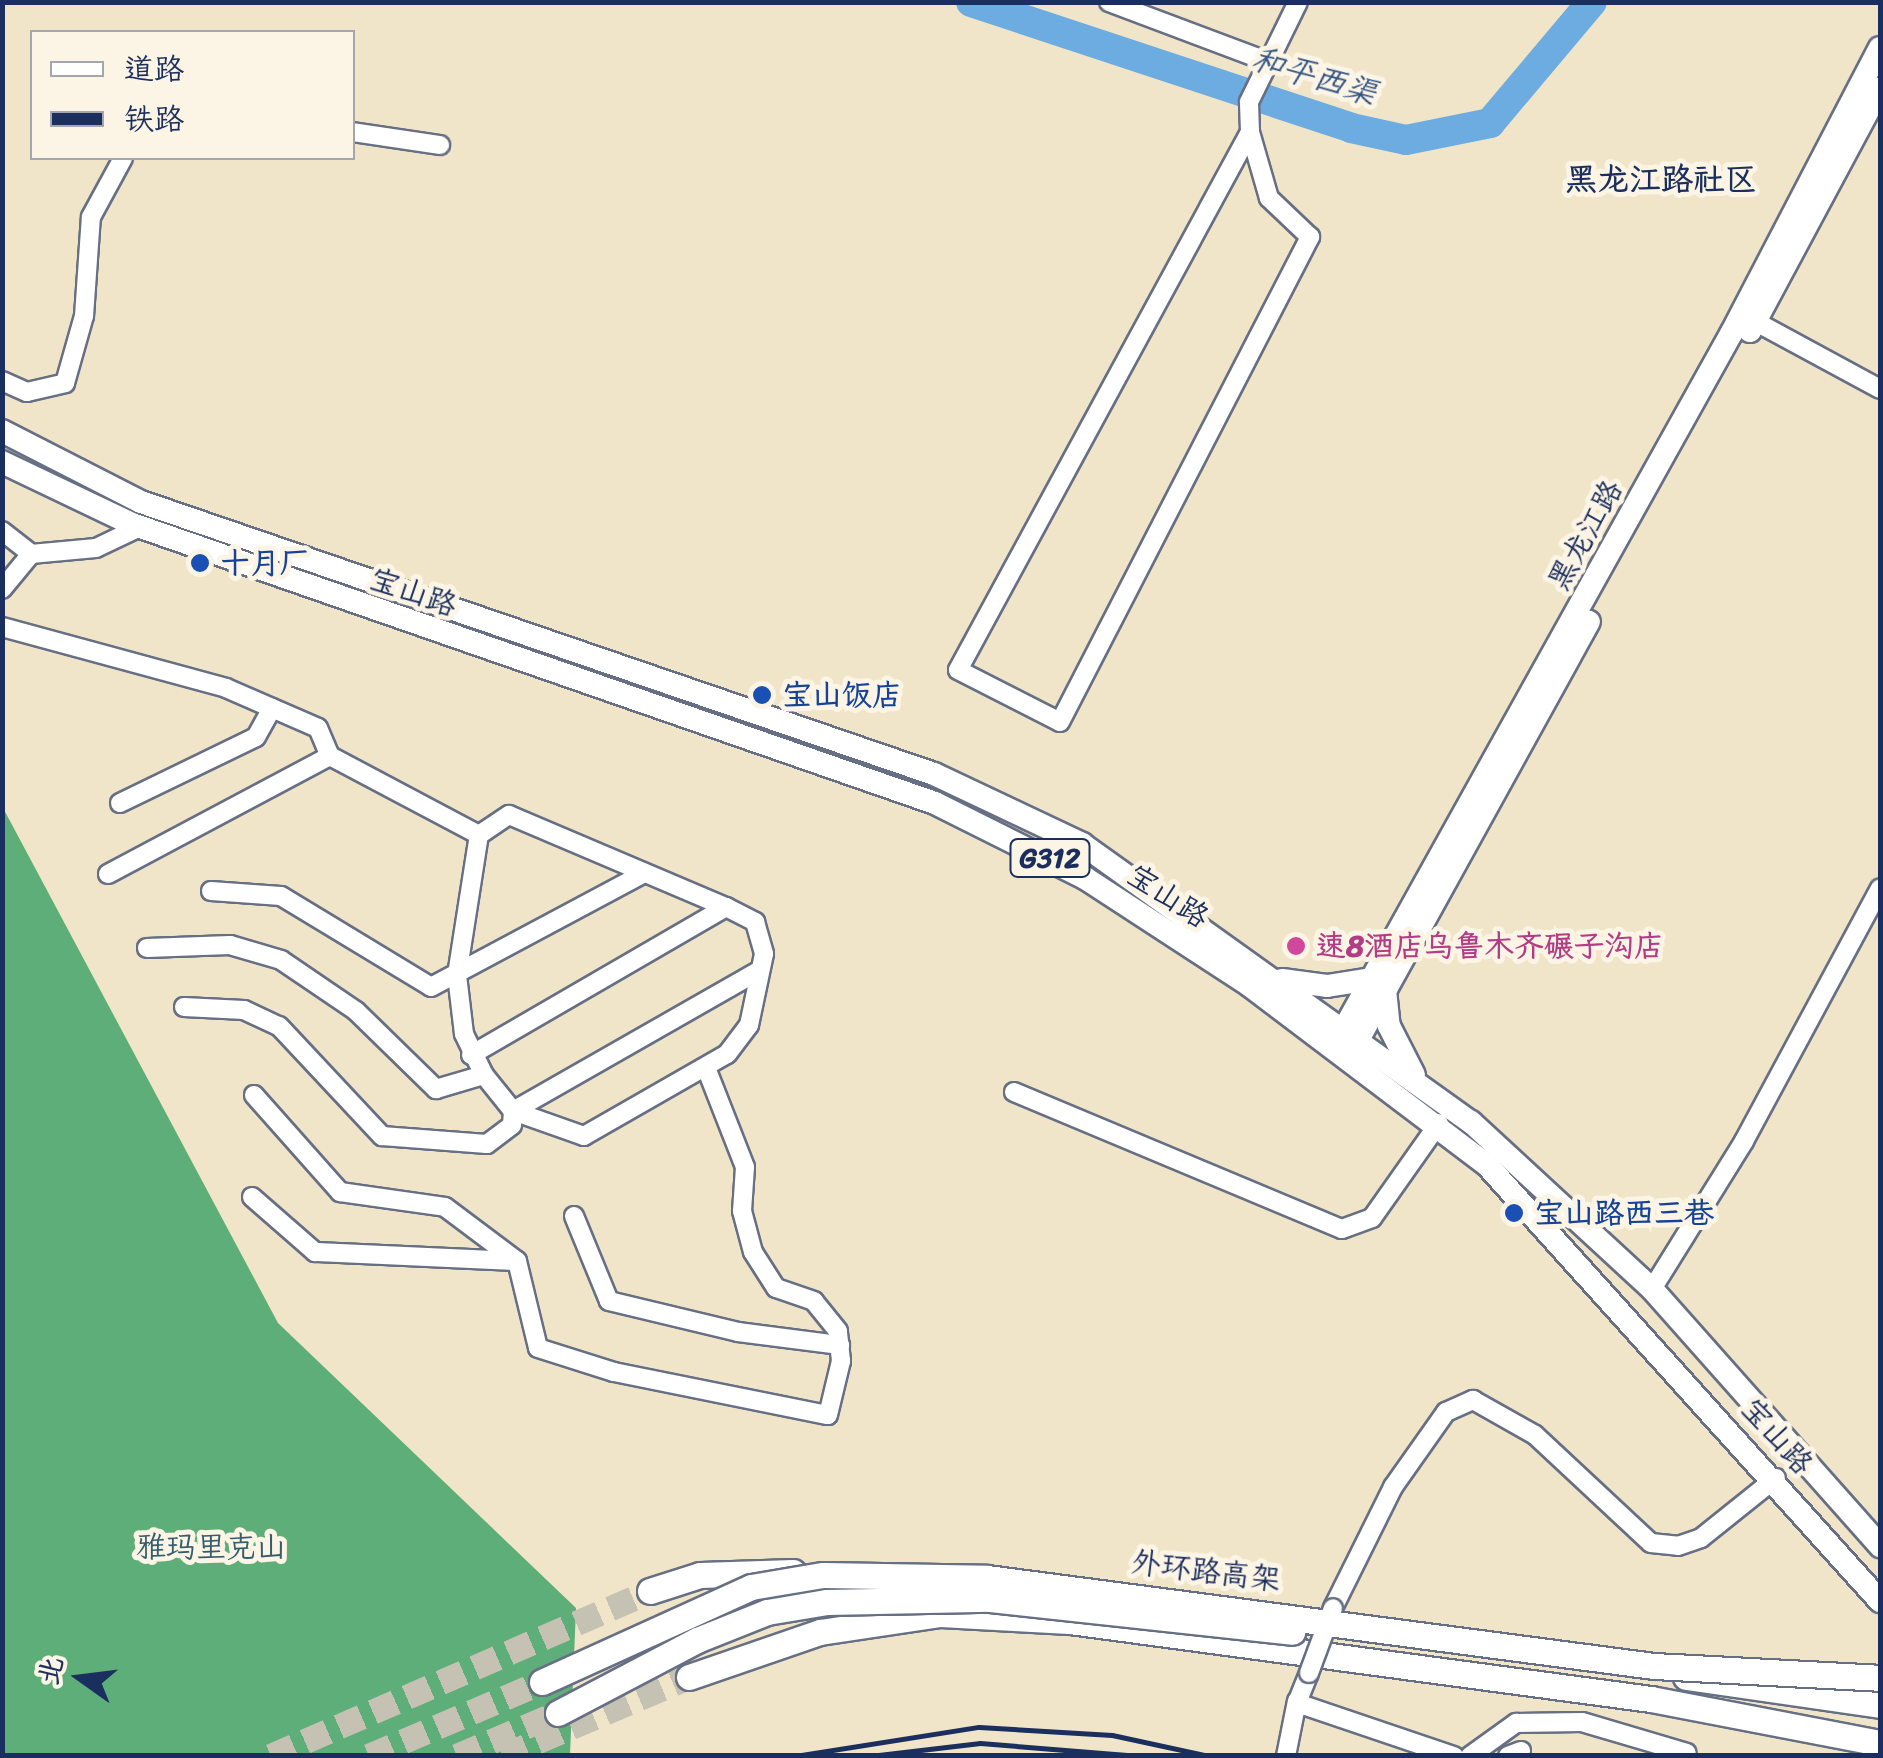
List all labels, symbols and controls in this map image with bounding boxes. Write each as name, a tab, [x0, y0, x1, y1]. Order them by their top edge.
legend	[30, 30, 355, 160]
water label: 和平西渠	[1247, 40, 1381, 114]
text: 道路	[124, 42, 184, 96]
text: 铁路	[124, 92, 184, 146]
district label: 黑龙江路社区	[1565, 161, 1757, 199]
street label: 黑龙江路	[1540, 474, 1630, 596]
place label: 十月厂	[220, 545, 310, 581]
marker: 十月厂	[189, 552, 211, 574]
street label: 宝山路	[365, 560, 461, 624]
place label: 宝山饭店	[782, 677, 902, 713]
marker: 宝山饭店	[751, 684, 773, 706]
road number: G312	[1008, 835, 1092, 881]
street label: 宝山路	[1120, 856, 1216, 936]
place label: 速8酒店乌鲁木齐碾子沟店	[1316, 928, 1664, 964]
marker: 速8酒店乌鲁木齐碾子沟店	[1285, 935, 1307, 957]
place label: 宝山路西三巷	[1534, 1195, 1714, 1231]
marker: 宝山路西三巷	[1503, 1202, 1525, 1224]
street label: 宝山路	[1734, 1391, 1820, 1481]
park label: 雅玛里克山	[136, 1529, 286, 1565]
street label: 外环路高架	[1129, 1544, 1283, 1598]
north arrow	[30, 1628, 130, 1728]
text: 北	[23, 1651, 78, 1690]

